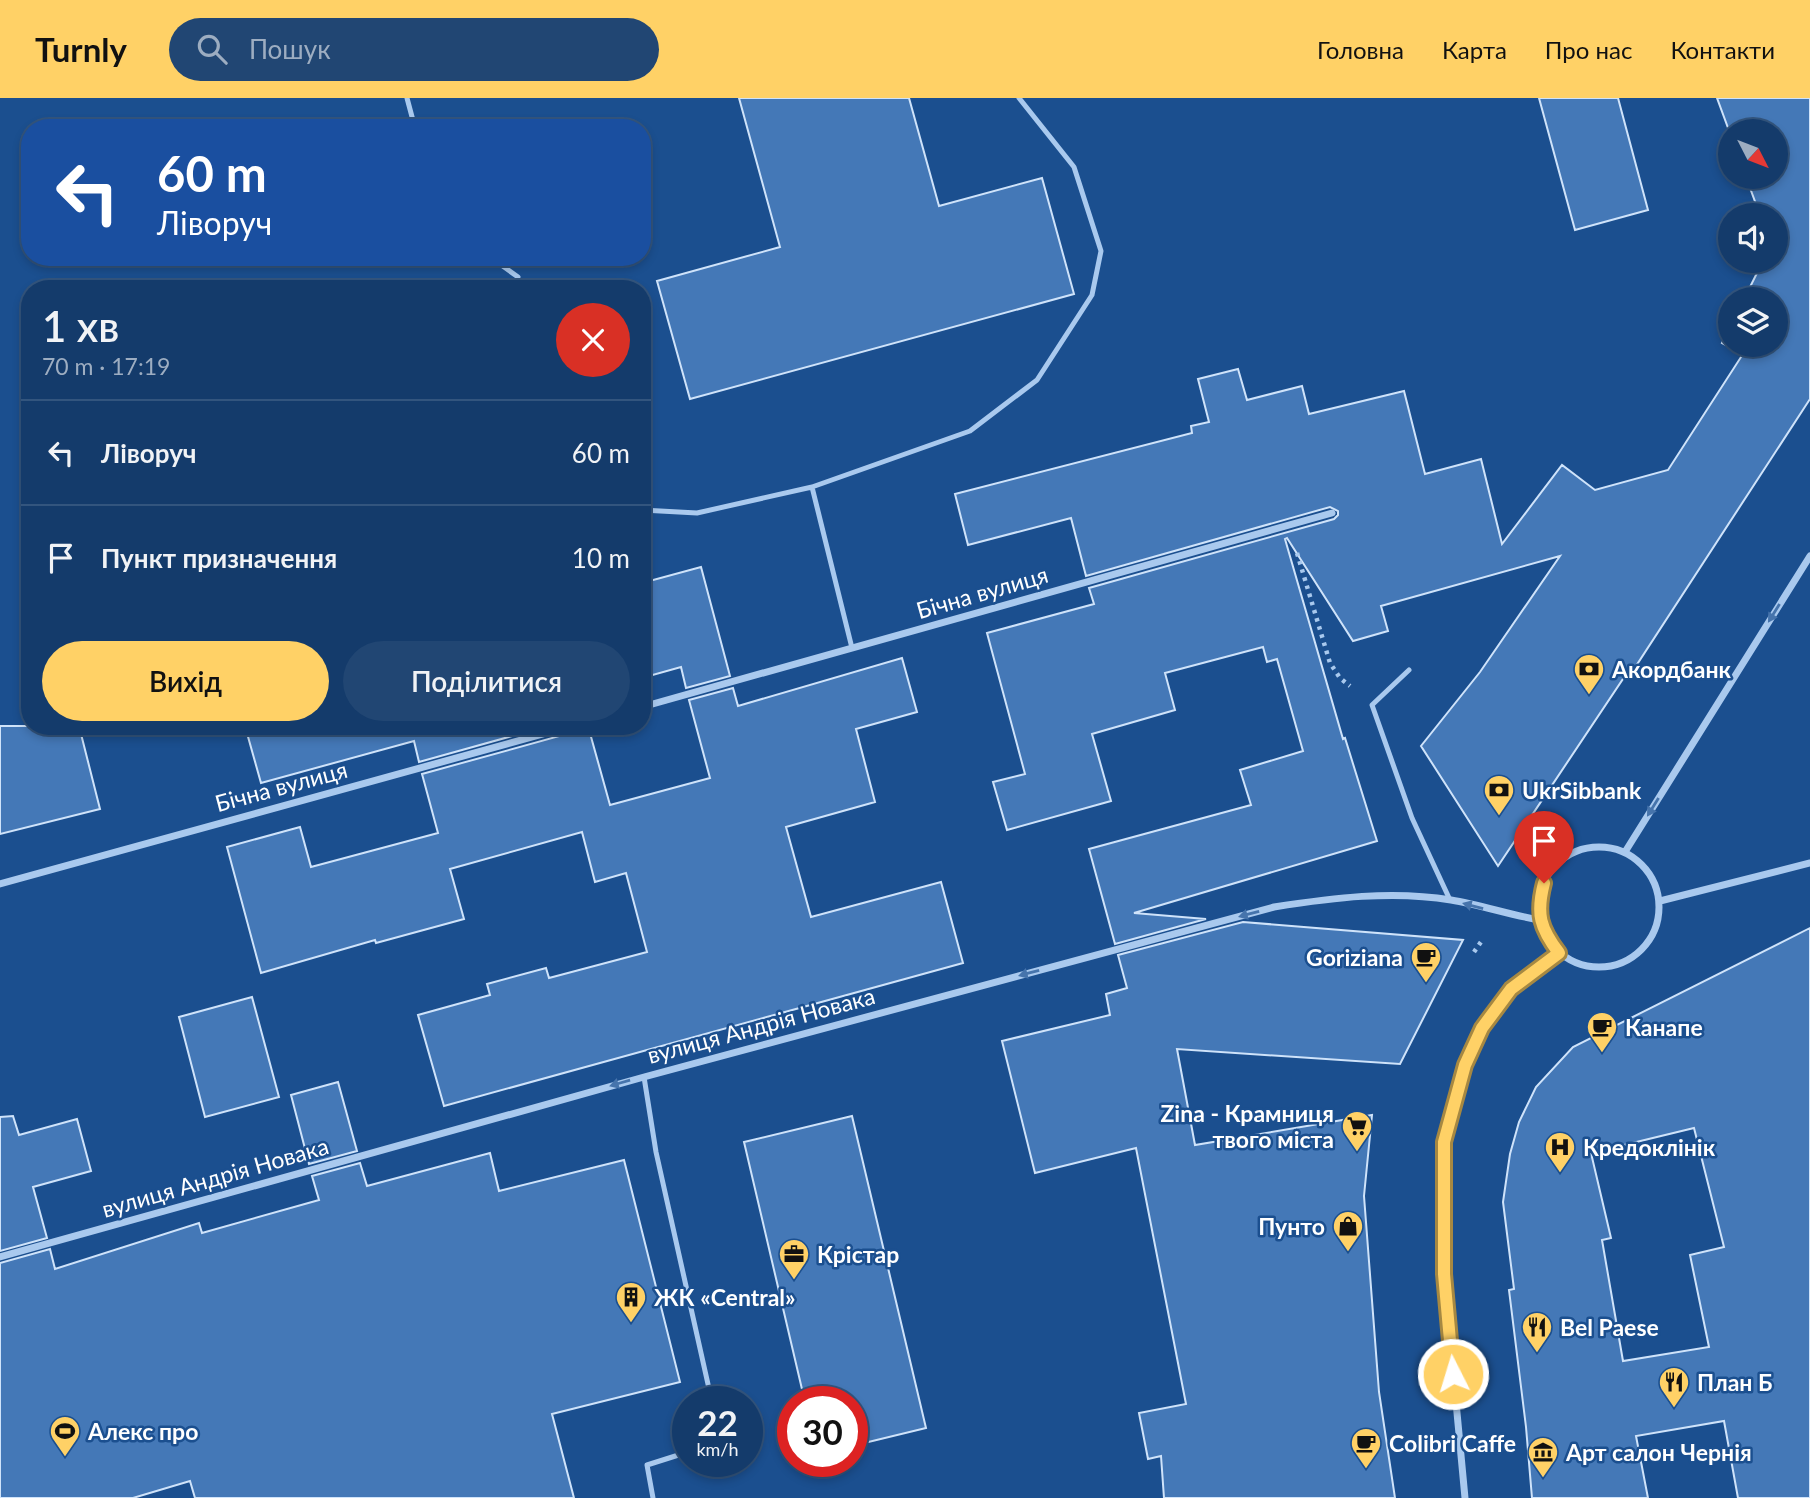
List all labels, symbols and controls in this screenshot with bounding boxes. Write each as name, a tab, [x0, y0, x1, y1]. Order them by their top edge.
search box	[169, 18, 659, 81]
text: Turnly	[35, 29, 127, 69]
icon: search	[193, 30, 231, 68]
text: Пошук	[249, 33, 331, 65]
text: Головна	[1317, 35, 1404, 64]
text: Карта	[1442, 35, 1507, 64]
text: Про нас	[1545, 35, 1632, 64]
text: Контакти	[1670, 35, 1775, 64]
north arrow	[1718, 119, 1788, 189]
map controls	[1718, 119, 1788, 357]
text: 60 m	[157, 144, 267, 202]
icon: left	[42, 147, 133, 238]
text: Ліворуч	[157, 203, 272, 242]
button: sound	[1718, 203, 1788, 273]
button: layers	[1718, 287, 1788, 357]
text: 1 хв	[42, 301, 119, 351]
button: close	[556, 303, 630, 377]
text: 70 m · 17:19	[42, 352, 170, 380]
icon: left	[42, 434, 80, 472]
text: Ліворуч	[101, 437, 197, 469]
text: 60 m	[572, 437, 630, 469]
icon: arrive	[42, 539, 80, 577]
text: Пункт призначення	[101, 542, 337, 574]
text: 10 m	[572, 542, 630, 574]
street label: Бічна вулиця	[913, 560, 1051, 624]
one-way arrow	[1767, 604, 1780, 623]
button: Вихід	[42, 641, 329, 721]
button: Поділитися	[343, 641, 630, 721]
bank icon: Акордбанк	[1572, 652, 1606, 696]
place label: Акордбанк	[1611, 655, 1731, 683]
street label: Бічна вулиця	[212, 755, 350, 817]
bank icon: UkrSibbank	[1482, 773, 1516, 817]
place label: UkrSibbank	[1522, 776, 1642, 804]
one-way arrow	[1647, 797, 1660, 816]
pin	[1514, 811, 1574, 883]
icon: arrive	[1525, 822, 1563, 860]
one-way arrow	[1462, 900, 1484, 911]
one-way arrow	[1237, 909, 1259, 920]
cafe icon: Goriziana	[1409, 940, 1443, 984]
place label: Goriziana	[1306, 943, 1403, 971]
one-way arrow	[1018, 968, 1040, 979]
street label: вулиця Андрія Новака	[644, 981, 878, 1069]
cafe icon: Канапе	[1585, 1010, 1619, 1054]
place label: Канапе	[1625, 1013, 1703, 1041]
one-way arrow	[609, 1079, 630, 1089]
place label: Zina - Крамниця твого міста	[1160, 1099, 1334, 1153]
supermarket icon: Zina - Крамниця твого міста	[1340, 1109, 1374, 1153]
hospital icon: Кредоклінік	[1543, 1130, 1577, 1174]
street label: вулиця Андрія Новака	[98, 1131, 332, 1223]
place label: Кредоклінік	[1583, 1133, 1716, 1161]
shop icon: Пунто	[1331, 1209, 1365, 1253]
place label: Пунто	[1258, 1212, 1325, 1240]
office icon: Крістар	[777, 1237, 811, 1281]
place label: Крістар	[817, 1240, 899, 1268]
building icon: ЖК «Central»	[614, 1280, 648, 1324]
place label: ЖК «Central»	[654, 1283, 796, 1311]
restaurant icon: Bel Paese	[1520, 1310, 1554, 1354]
place label: Bel Paese	[1560, 1313, 1659, 1341]
position arrow	[1416, 1337, 1490, 1411]
restaurant icon: План Б	[1657, 1365, 1691, 1409]
place label: План Б	[1697, 1368, 1773, 1396]
speed limit sign: 30	[777, 1386, 868, 1477]
text: 22	[697, 1401, 738, 1443]
sports icon: Алекс про	[48, 1414, 82, 1458]
place label: Алекс про	[87, 1417, 198, 1445]
cafe icon: Colibri Caffe	[1349, 1426, 1383, 1470]
place label: Colibri Caffe	[1389, 1429, 1516, 1457]
museum icon: Арт салон Чернія	[1526, 1435, 1560, 1479]
text: km/h	[696, 1438, 739, 1460]
place label: Арт салон Чернія	[1565, 1438, 1752, 1466]

